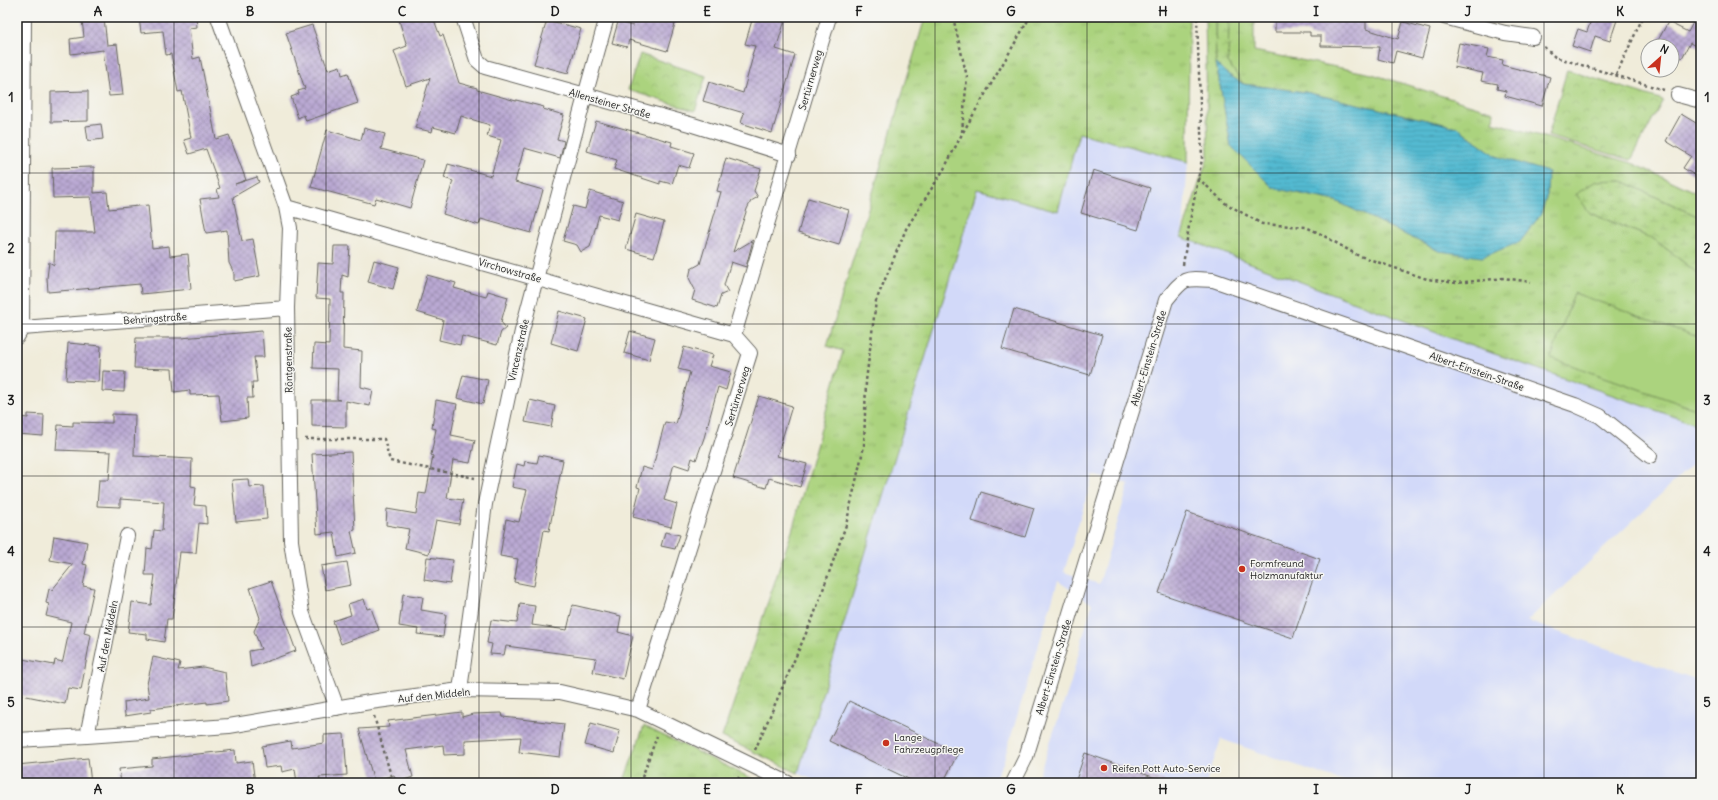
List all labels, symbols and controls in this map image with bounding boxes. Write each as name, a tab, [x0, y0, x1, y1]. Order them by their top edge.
text: A	[94, 3, 103, 20]
text: B	[246, 3, 255, 20]
text: C	[398, 3, 407, 20]
text: D	[550, 3, 560, 20]
text: E	[703, 3, 711, 20]
text: F	[855, 3, 863, 20]
text: G	[1006, 3, 1016, 20]
text: H	[1158, 3, 1168, 20]
text: I	[1313, 3, 1319, 20]
text: J	[1465, 3, 1472, 20]
text: K	[1616, 3, 1625, 20]
north arrow	[1640, 38, 1680, 78]
text: N	[1658, 41, 1671, 57]
street label: Sertürnerweg	[796, 48, 825, 112]
street label: Allensteiner Straße	[567, 86, 652, 121]
text: 1	[8, 89, 14, 106]
text: 1	[1704, 89, 1710, 106]
text: 2	[7, 240, 15, 257]
text: 2	[1703, 240, 1711, 257]
street label: Virchowstraße	[477, 255, 543, 286]
street label: Albert-Einstein-Straße	[1128, 309, 1169, 408]
street label: Behringstraße	[123, 310, 187, 327]
street label: Vincenzstraße	[505, 318, 532, 383]
street label: Röntgenstraße	[281, 327, 296, 393]
street label: Albert-Einstein-Straße	[1428, 349, 1526, 394]
street label: Sertürnerweg	[722, 364, 753, 428]
text: 3	[7, 392, 15, 409]
text: 3	[1703, 392, 1711, 409]
text: 4	[7, 543, 15, 560]
text: 4	[1703, 543, 1711, 560]
place label: Formfreund Holzmanufaktur	[1250, 557, 1323, 582]
marker: Formfreund Holzmanufaktur	[1237, 564, 1247, 574]
street label: Auf den Middeln	[94, 599, 121, 673]
street label: Albert-Einstein-Straße	[1033, 618, 1074, 717]
street label: Auf den Middeln	[397, 685, 471, 706]
text: 5	[7, 694, 15, 711]
text: 5	[1703, 694, 1711, 711]
place label: Lange Fahrzeugpflege	[894, 731, 964, 756]
marker: Lange Fahrzeugpflege	[881, 738, 891, 748]
place label: Reifen Pott Auto-Service	[1112, 762, 1221, 775]
marker: Reifen Pott Auto-Service	[1099, 763, 1109, 773]
text: A	[94, 781, 103, 798]
text: B	[246, 781, 255, 798]
text: C	[398, 781, 407, 798]
text: D	[550, 781, 560, 798]
text: E	[703, 781, 711, 798]
text: F	[855, 781, 863, 798]
text: G	[1006, 781, 1016, 798]
text: H	[1158, 781, 1168, 798]
text: I	[1313, 781, 1319, 798]
text: J	[1465, 781, 1472, 798]
text: K	[1616, 781, 1625, 798]

